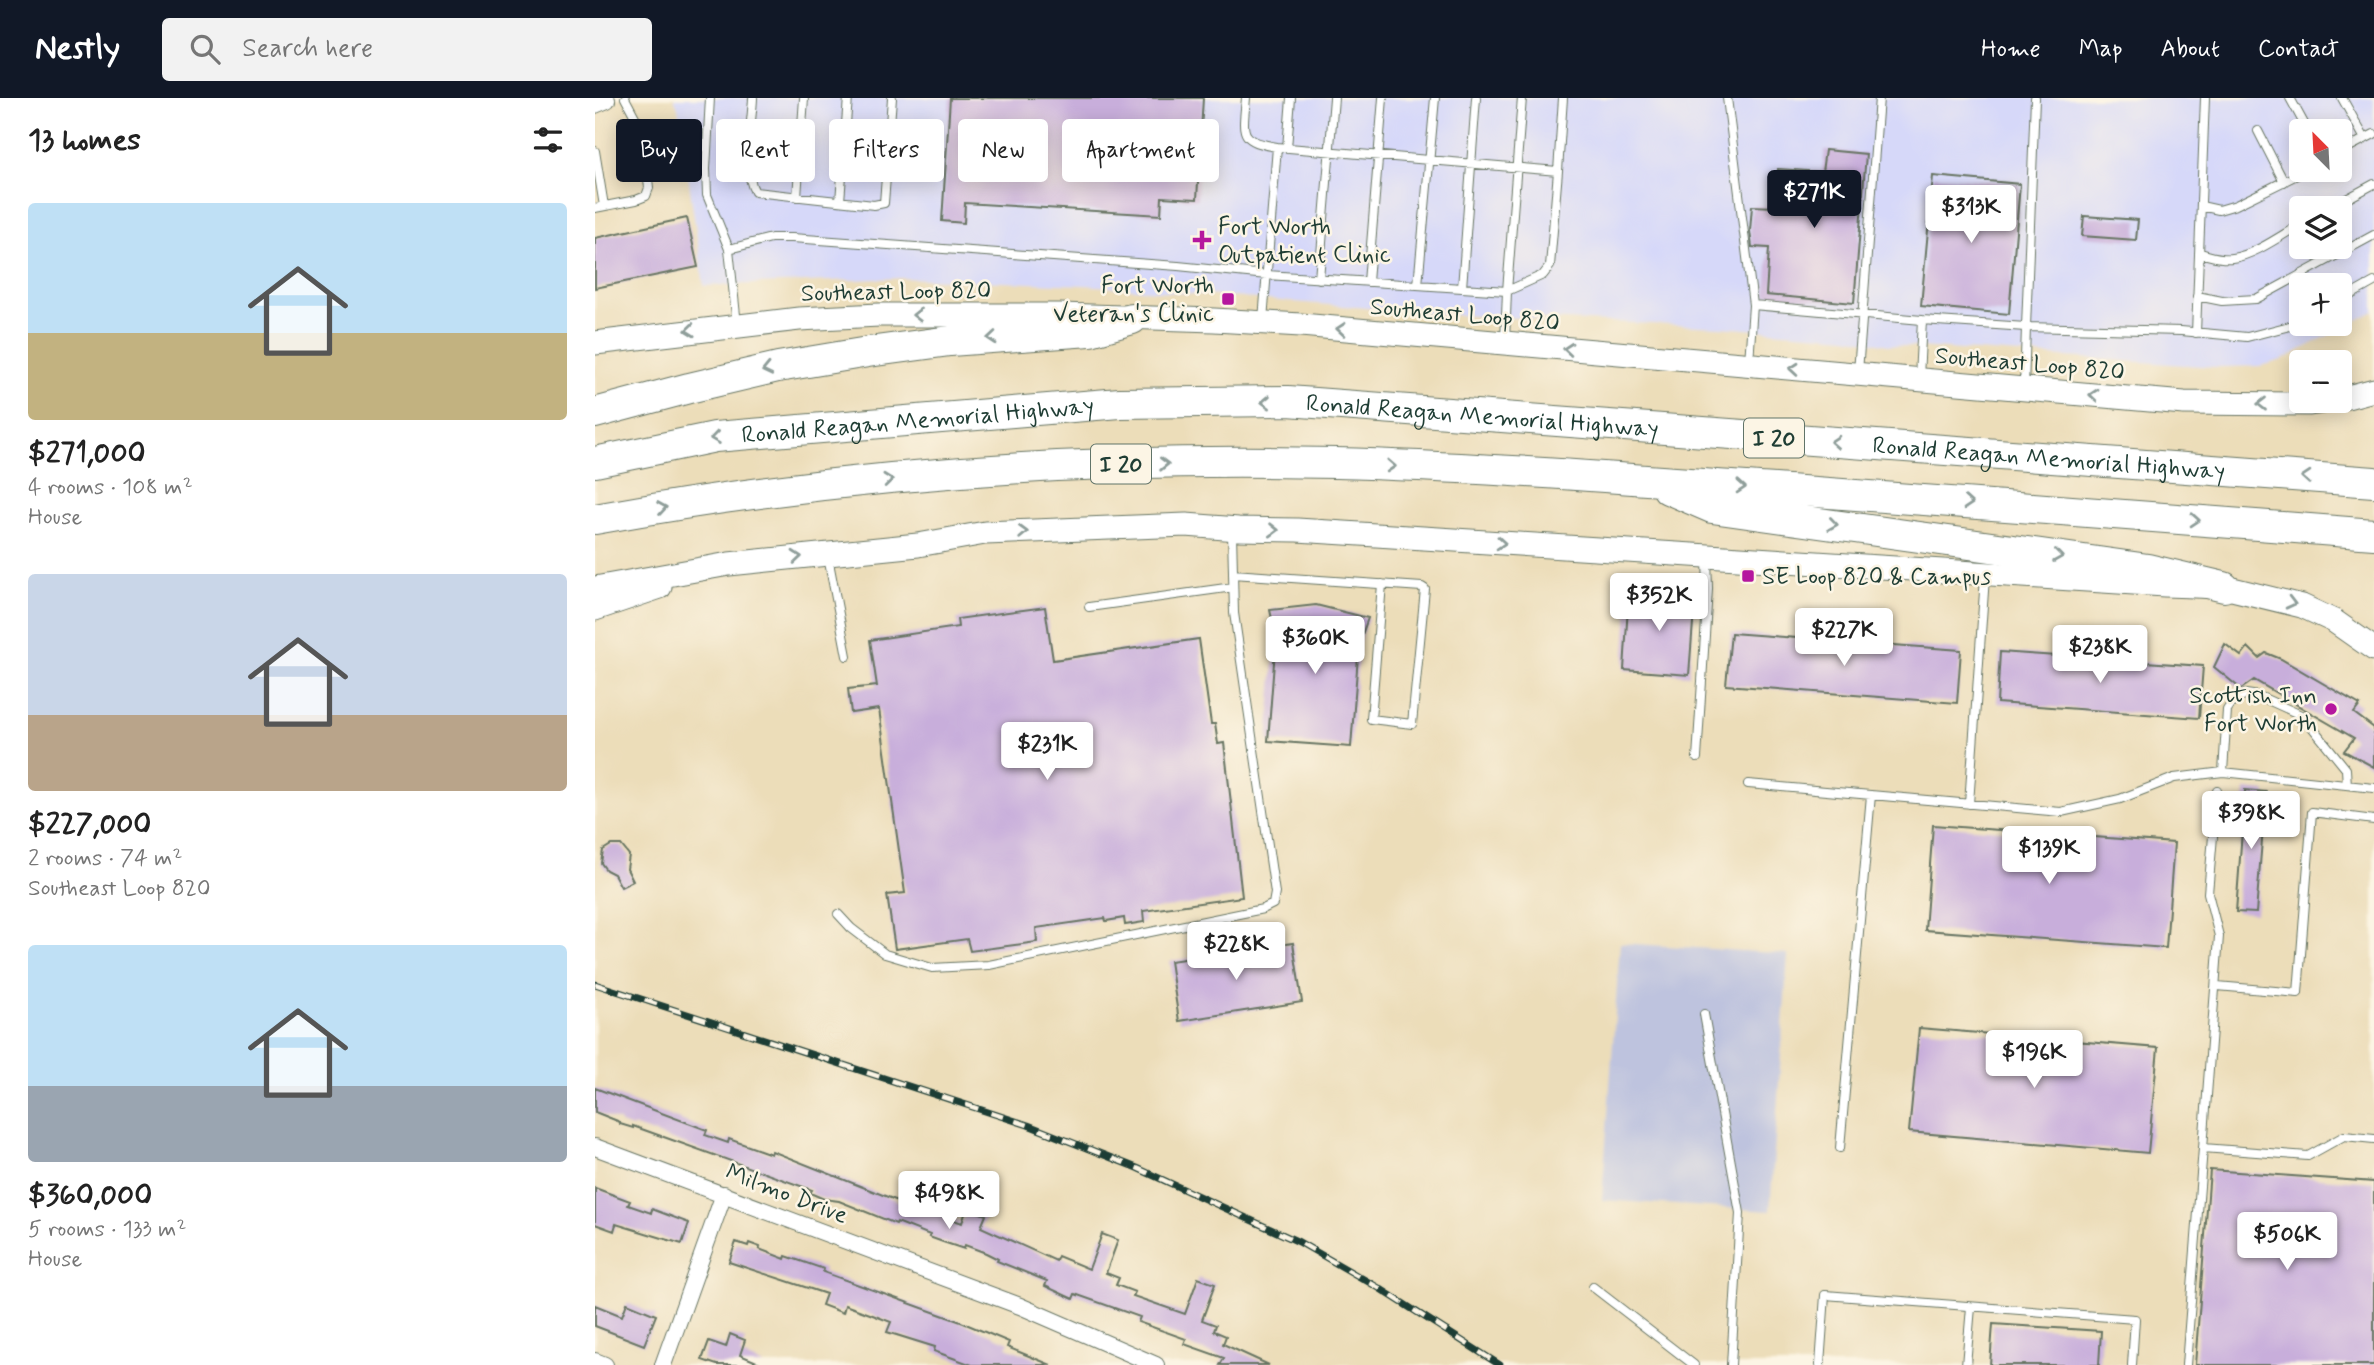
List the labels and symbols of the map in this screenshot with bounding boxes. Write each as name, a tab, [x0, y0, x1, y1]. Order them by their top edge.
north arrow	[2289, 119, 2352, 182]
pin: $271K	[1765, 170, 1863, 230]
pin: $313K	[1922, 186, 2020, 245]
place label: Fort Worth Outpatient Clinic	[1218, 212, 1391, 271]
marker: Fort Worth Outpatient Clinic	[1192, 230, 1212, 250]
place label: Fort Worth Veteran's Clinic	[1053, 271, 1214, 330]
street label: Southeast Loop 820	[800, 275, 992, 310]
marker: Fort Worth Veteran's Clinic	[1220, 291, 1236, 307]
street label: Southeast Loop 820	[1369, 292, 1561, 339]
one-way arrow	[911, 307, 921, 323]
one-way arrow	[1335, 322, 1346, 337]
one-way arrow	[684, 323, 696, 338]
one-way arrow	[986, 330, 997, 345]
street label: Southeast Loop 820	[1934, 341, 2126, 388]
one-way arrow	[1562, 342, 1573, 357]
one-way arrow	[761, 362, 773, 376]
one-way arrow	[1789, 362, 1800, 377]
street label: Ronald Reagan Memorial Highway	[1305, 388, 1660, 446]
one-way arrow	[2089, 388, 2100, 403]
street label: Ronald Reagan Memorial Highway	[740, 391, 1095, 452]
one-way arrow	[1260, 394, 1270, 410]
one-way arrow	[2256, 396, 2267, 412]
road number: I 20	[1744, 418, 1804, 458]
one-way arrow	[710, 430, 721, 445]
street label: Ronald Reagan Memorial Highway	[1871, 431, 2226, 488]
one-way arrow	[1829, 435, 1840, 450]
road number: I 20	[1091, 444, 1151, 484]
one-way arrow	[1159, 456, 1170, 471]
one-way arrow	[1386, 458, 1397, 473]
one-way arrow	[2300, 470, 2311, 485]
one-way arrow	[882, 472, 894, 487]
one-way arrow	[1736, 479, 1747, 494]
one-way arrow	[1963, 495, 1974, 510]
one-way arrow	[656, 501, 668, 516]
one-way arrow	[2190, 512, 2201, 527]
one-way arrow	[1827, 517, 1839, 532]
one-way arrow	[1270, 522, 1280, 538]
one-way arrow	[1017, 524, 1028, 539]
one-way arrow	[1496, 535, 1507, 550]
one-way arrow	[2052, 548, 2064, 563]
one-way arrow	[792, 550, 803, 565]
place label: SE Loop 820 & Campus	[1762, 562, 1992, 593]
marker: SE Loop 820 & Campus	[1740, 568, 1756, 584]
pin: $352K	[1610, 574, 1708, 633]
one-way arrow	[2285, 595, 2297, 609]
pin: $227K	[1795, 608, 1893, 668]
pin: $360K	[1266, 616, 1364, 676]
pin: $238K	[2051, 626, 2149, 685]
place label: Scottish Inn Fort Worth	[2189, 681, 2317, 740]
marker: Scottish Inn Fort Worth	[2323, 701, 2339, 717]
pin: $231K	[998, 722, 1096, 782]
pin: $398K	[2202, 792, 2300, 851]
pin: $139K	[2000, 826, 2098, 886]
pin: $228K	[1187, 922, 1285, 982]
pin: $196K	[1985, 1030, 2083, 1090]
street label: Milmo Drive	[721, 1157, 852, 1232]
pin: $498K	[900, 1172, 998, 1231]
pin: $506K	[2238, 1212, 2336, 1272]

